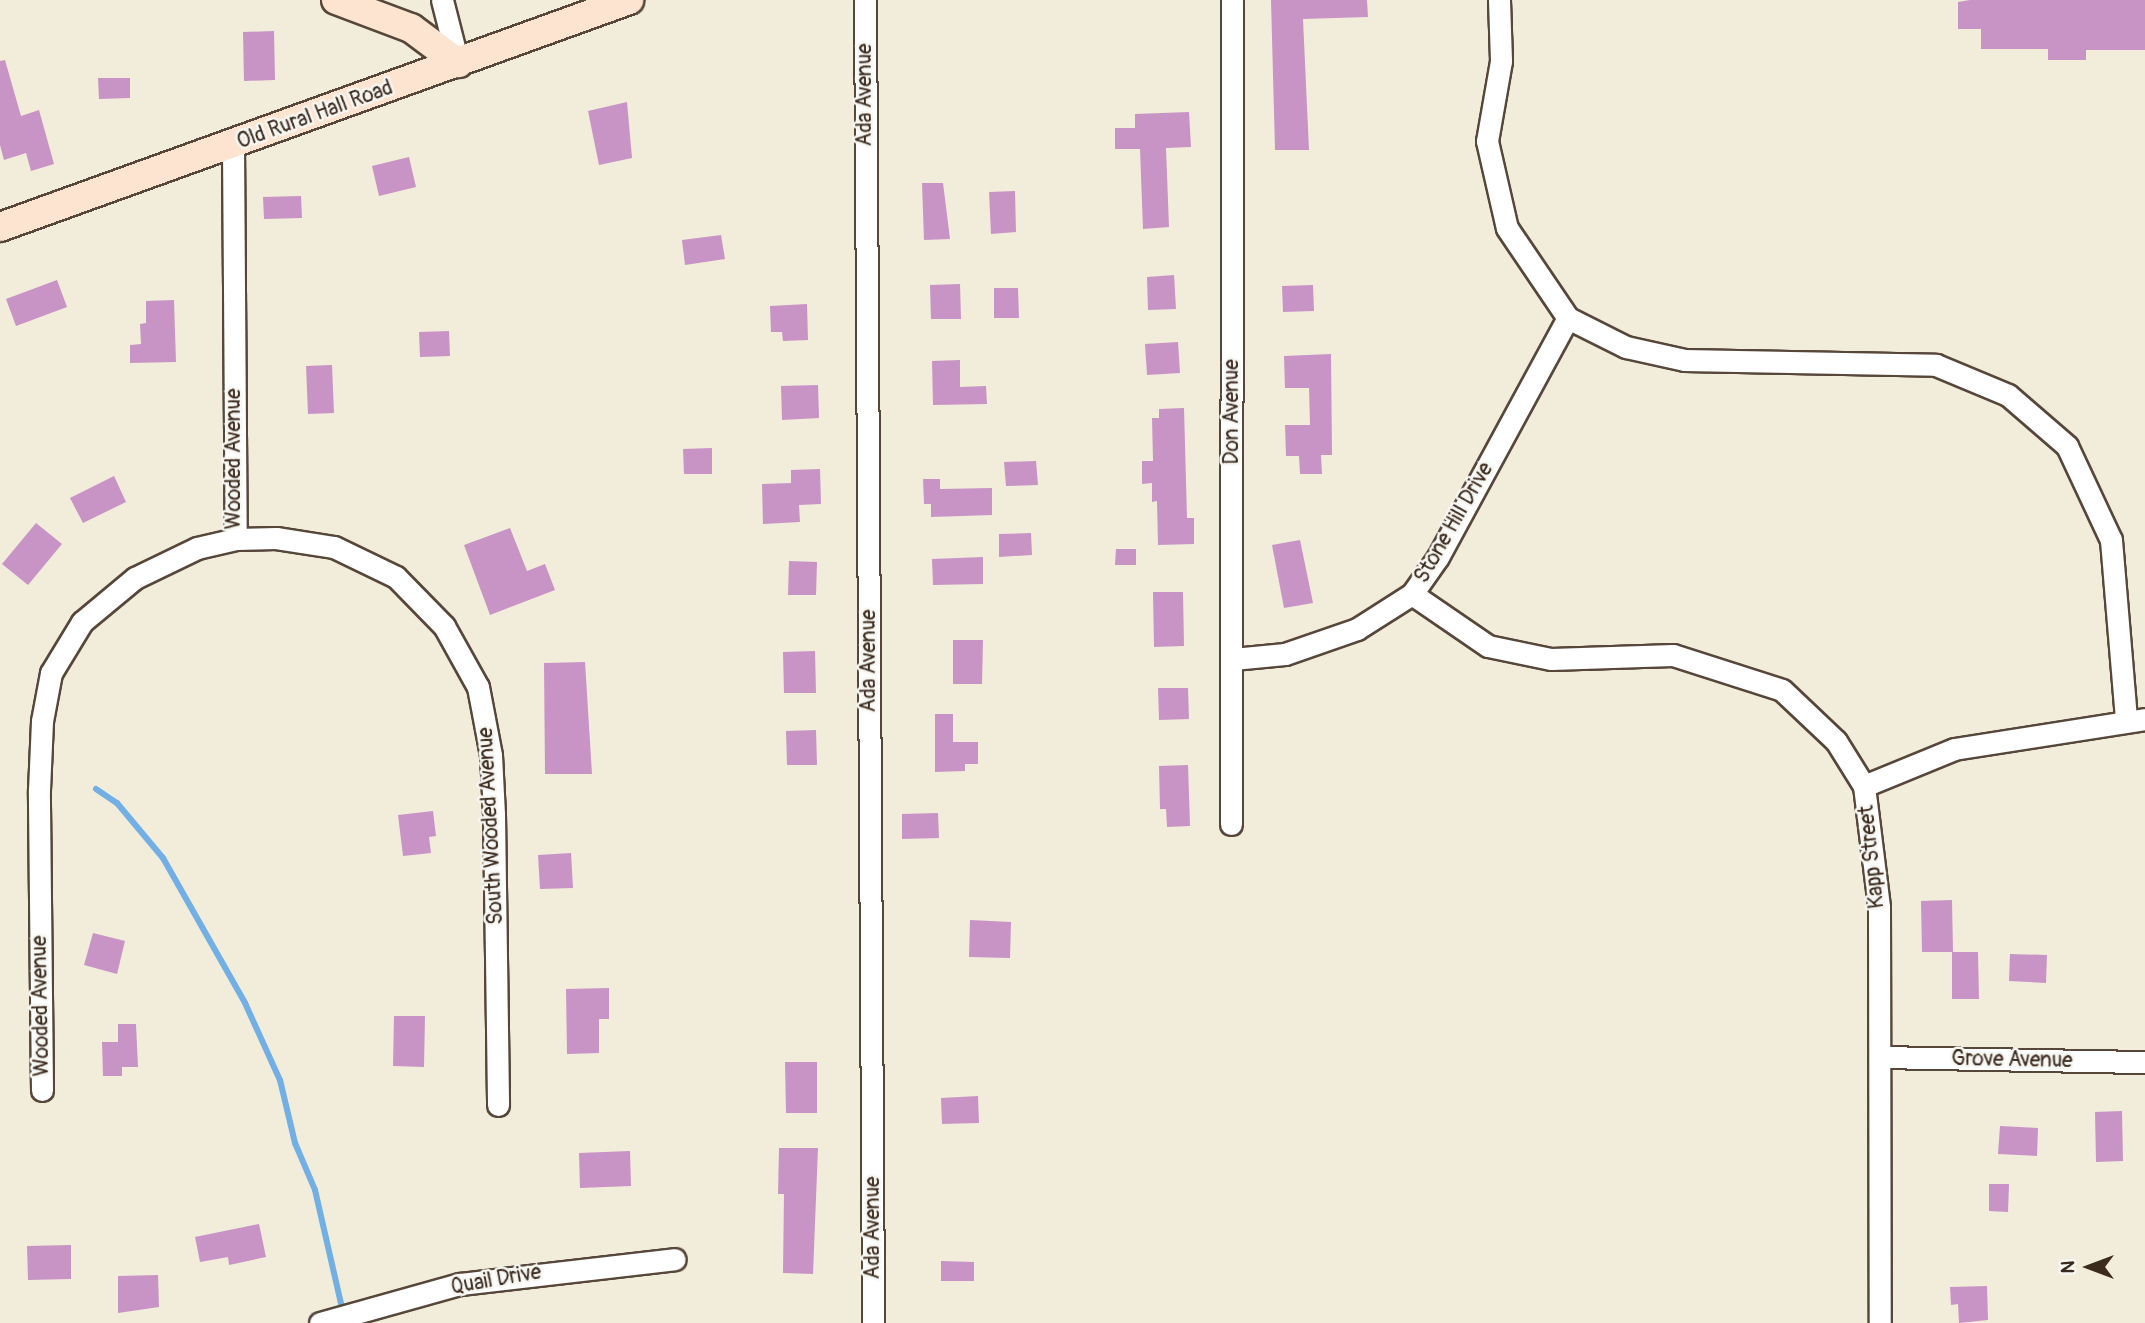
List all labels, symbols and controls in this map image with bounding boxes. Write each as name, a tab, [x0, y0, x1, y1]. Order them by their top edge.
street label: Ada Avenue	[852, 44, 878, 146]
street label: Old Rural Hall Road	[234, 75, 396, 155]
street label: Don Avenue	[1219, 359, 1245, 465]
street label: Wooded Avenue	[221, 389, 247, 529]
street label: Stone Hill Drive	[1409, 458, 1499, 588]
street label: Ada Avenue	[856, 610, 882, 712]
street label: South Wooded Avenue	[473, 727, 509, 925]
street label: Kapp Street	[1854, 804, 1890, 910]
street label: Wooded Avenue	[27, 935, 55, 1077]
street label: Grove Avenue	[1951, 1046, 2073, 1074]
street label: Ada Avenue	[860, 1177, 886, 1279]
north arrow	[2054, 1232, 2124, 1302]
street label: Quail Drive	[449, 1260, 543, 1300]
text: N	[2056, 1261, 2080, 1273]

